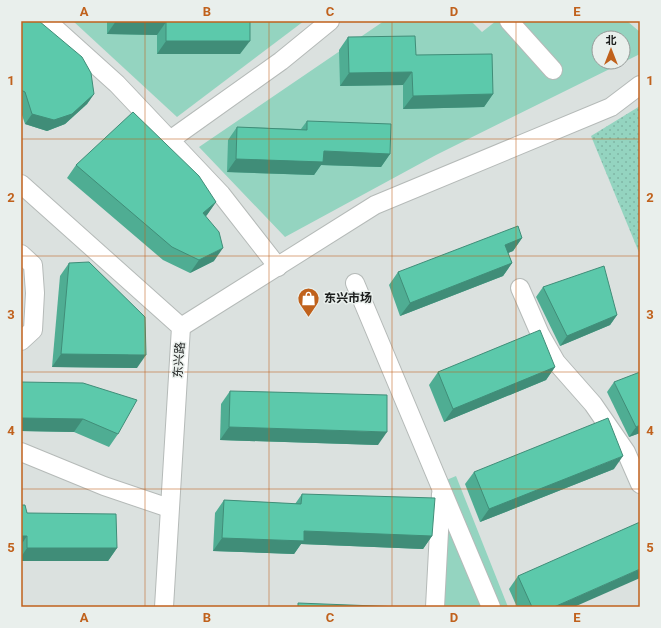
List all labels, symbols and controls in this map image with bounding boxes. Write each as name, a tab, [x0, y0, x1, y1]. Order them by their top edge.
text: A	[80, 4, 89, 19]
text: B	[203, 4, 211, 19]
text: C	[326, 4, 335, 19]
text: D	[450, 4, 458, 19]
text: E	[573, 4, 581, 19]
north arrow	[591, 30, 631, 70]
text: 北	[606, 34, 617, 47]
text: 1	[7, 73, 15, 88]
text: 1	[646, 73, 654, 88]
text: 2	[7, 190, 15, 205]
text: 2	[646, 190, 654, 205]
shop icon: 东兴市场	[296, 285, 322, 318]
place label: 东兴市场	[324, 291, 372, 305]
text: 3	[7, 307, 15, 322]
text: 3	[646, 307, 654, 322]
street label: 东兴路	[171, 342, 187, 378]
text: 4	[7, 423, 15, 438]
text: 4	[646, 423, 654, 438]
text: 5	[7, 540, 15, 555]
text: 5	[646, 540, 654, 555]
text: A	[80, 610, 89, 625]
text: B	[203, 610, 211, 625]
text: C	[326, 610, 335, 625]
text: D	[450, 610, 458, 625]
text: E	[573, 610, 581, 625]

